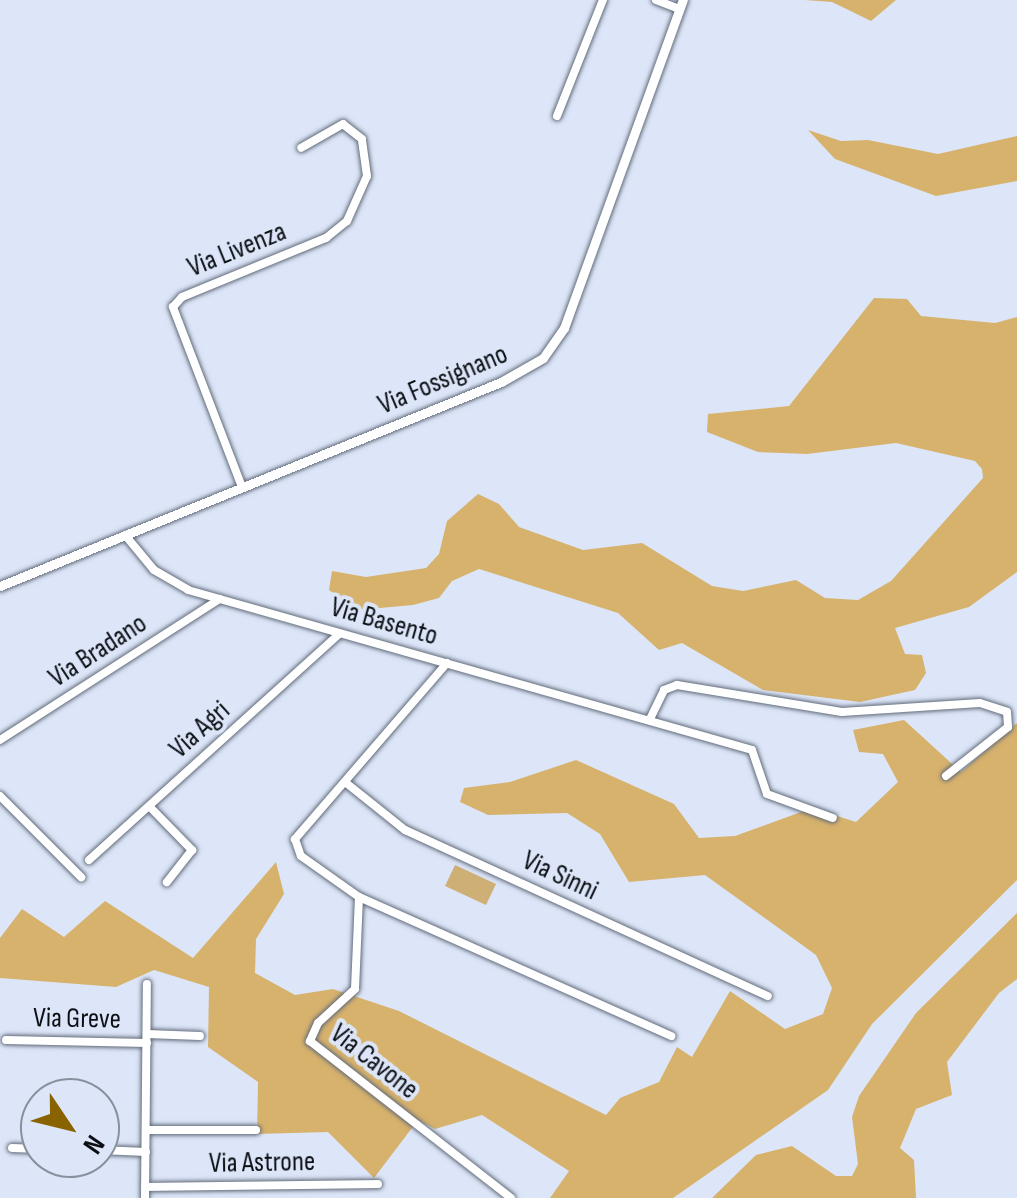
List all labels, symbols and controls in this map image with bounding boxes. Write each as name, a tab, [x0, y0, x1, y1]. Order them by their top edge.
street label: Via Livenza	[183, 215, 291, 285]
street label: Via Fossignano	[373, 338, 513, 422]
street label: Via Basento	[327, 591, 441, 653]
street label: Via Bradano	[43, 607, 153, 695]
street label: Via Agri	[163, 694, 237, 766]
street label: Via Sinni	[517, 844, 603, 908]
street label: Via Greve	[33, 1001, 121, 1037]
street label: Via Cavone	[323, 1017, 425, 1107]
north arrow	[20, 1078, 120, 1178]
text: N	[76, 1129, 111, 1160]
street label: Via Astrone	[209, 1145, 315, 1181]

